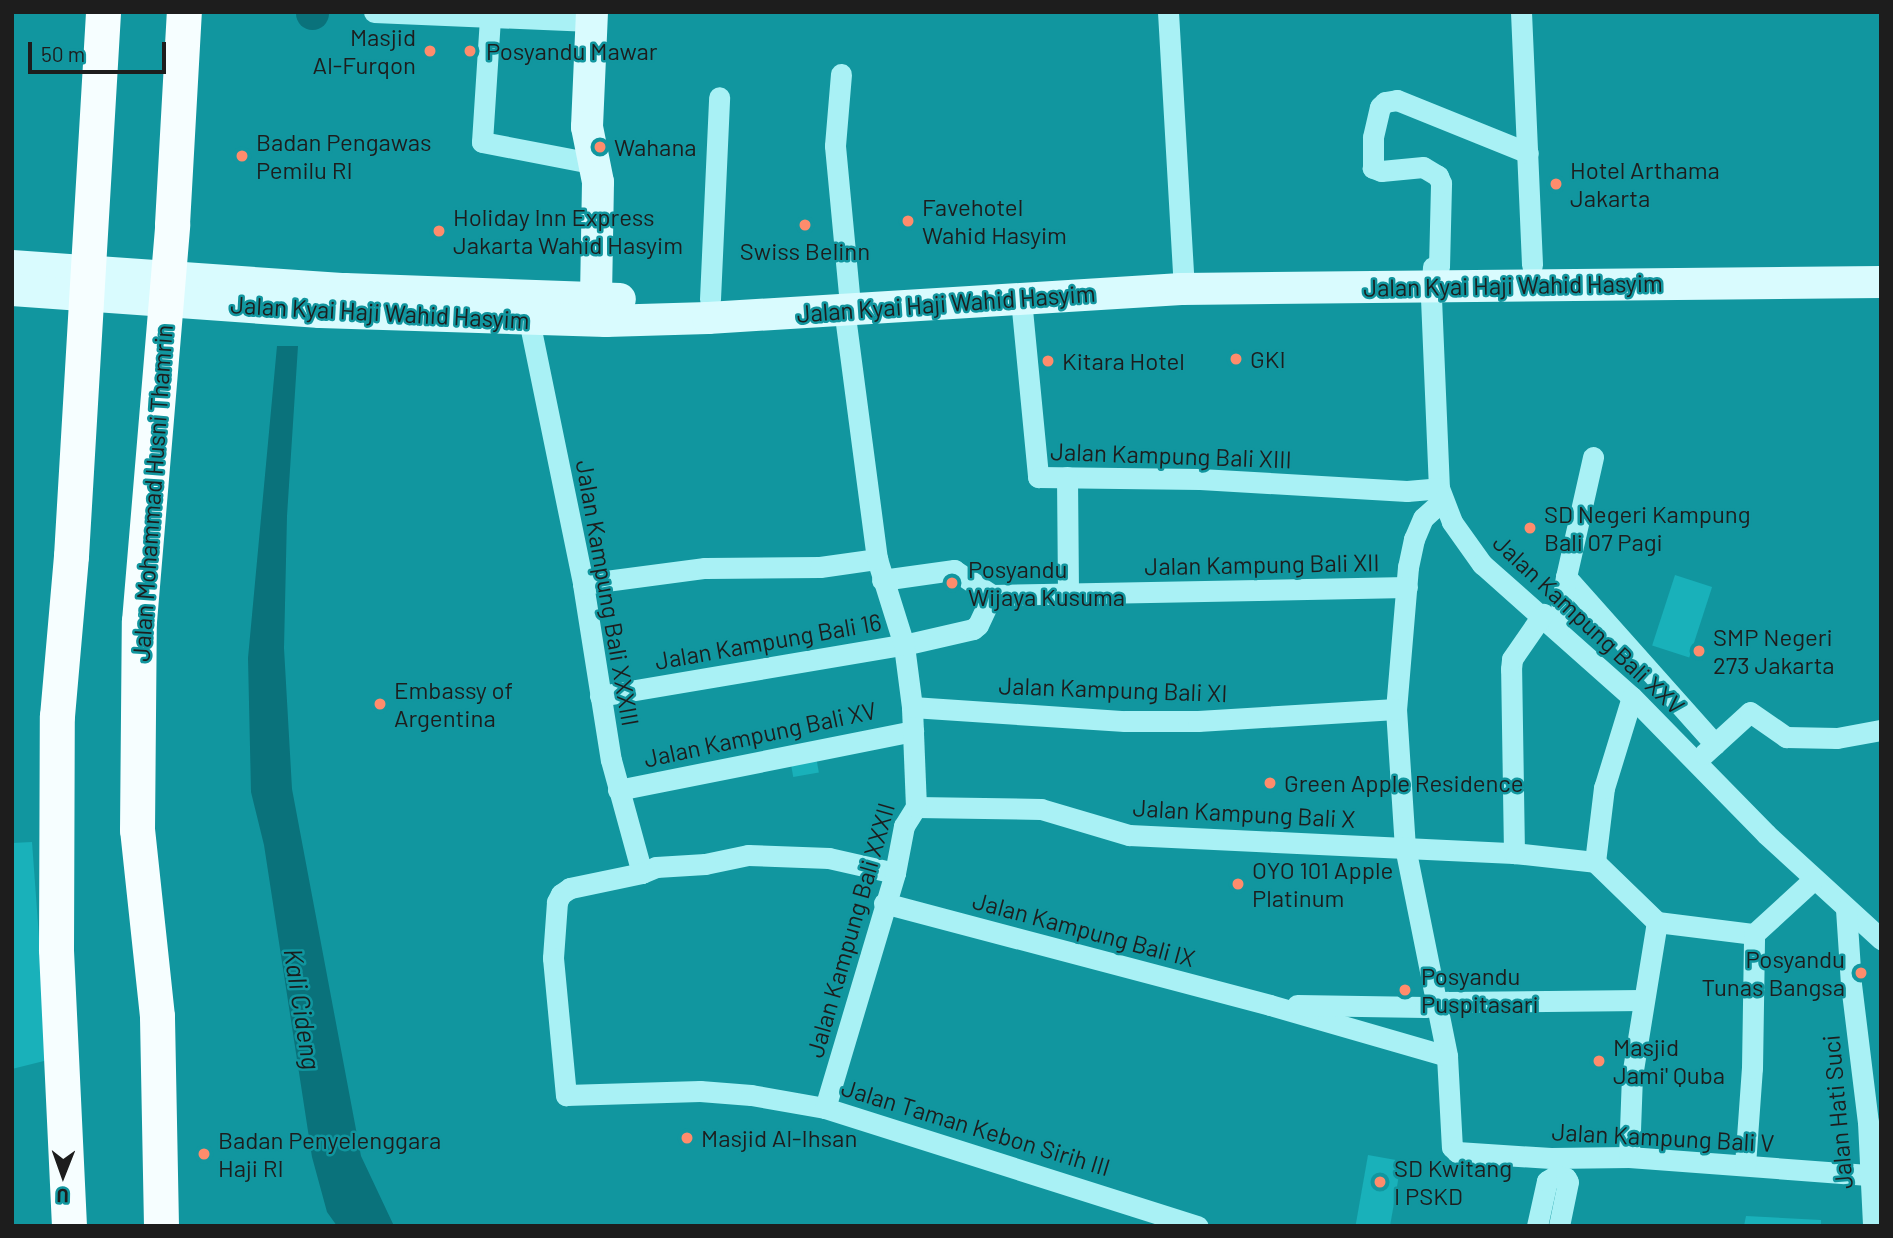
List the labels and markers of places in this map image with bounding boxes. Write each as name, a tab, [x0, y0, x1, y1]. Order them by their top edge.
place label: Masjid Al-Furqon	[313, 23, 416, 79]
place label: Posyandu Mawar	[486, 37, 658, 65]
marker: Posyandu Mawar	[460, 41, 480, 61]
marker: Masjid Al-Furqon	[422, 43, 438, 59]
place label: Badan Pengawas Pemilu RI	[256, 128, 432, 184]
place label: Wahana	[614, 133, 697, 161]
marker: Wahana	[592, 139, 608, 155]
marker: Badan Pengawas Pemilu RI	[234, 148, 250, 164]
place label: Hotel Arthama Jakarta	[1570, 156, 1720, 212]
marker: Hotel Arthama Jakarta	[1548, 176, 1564, 192]
place label: Favehotel Wahid Hasyim	[922, 193, 1067, 249]
place label: Holiday Inn Express Jakarta Wahid Hasyim	[453, 203, 683, 259]
marker: Favehotel Wahid Hasyim	[900, 213, 916, 229]
marker: Swiss Belinn	[797, 217, 813, 233]
marker: Holiday Inn Express Jakarta Wahid Hasyim	[431, 223, 447, 239]
place label: Swiss Belinn	[740, 237, 870, 265]
place label: GKI	[1250, 345, 1286, 373]
place label: Kitara Hotel	[1062, 347, 1185, 375]
marker: GKI	[1228, 351, 1244, 367]
marker: Kitara Hotel	[1040, 353, 1056, 369]
place label: SD Negeri Kampung Bali 07 Pagi	[1544, 500, 1751, 556]
marker: SD Negeri Kampung Bali 07 Pagi	[1522, 520, 1538, 536]
place label: Posyandu Wijaya Kusuma	[968, 555, 1125, 611]
marker: Posyandu Wijaya Kusuma	[942, 573, 962, 593]
place label: SMP Negeri 273 Jakarta	[1713, 623, 1835, 679]
marker: SMP Negeri 273 Jakarta	[1691, 643, 1707, 659]
place label: Embassy of Argentina	[394, 676, 513, 732]
marker: Embassy of Argentina	[372, 696, 388, 712]
place label: Green Apple Residence	[1284, 769, 1524, 797]
marker: Green Apple Residence	[1262, 775, 1278, 791]
place label: OYO 101 Apple Platinum	[1252, 856, 1393, 912]
marker: OYO 101 Apple Platinum	[1230, 876, 1246, 892]
place label: Posyandu Tunas Bangsa	[1701, 945, 1845, 1001]
place label: Posyandu Puspitasari	[1421, 962, 1539, 1018]
marker: Posyandu Tunas Bangsa	[1851, 963, 1871, 983]
marker: Posyandu Puspitasari	[1395, 980, 1415, 1000]
place label: Masjid Jami' Quba	[1613, 1033, 1725, 1089]
marker: Masjid Jami' Quba	[1591, 1053, 1607, 1069]
place label: Masjid Al-Ihsan	[701, 1124, 857, 1152]
place label: Badan Penyelenggara Haji RI	[218, 1126, 441, 1182]
marker: Masjid Al-Ihsan	[679, 1130, 695, 1146]
marker: Badan Penyelenggara Haji RI	[196, 1146, 212, 1162]
place label: SD Kwitang I PSKD	[1394, 1154, 1512, 1210]
marker: SD Kwitang I PSKD	[1372, 1174, 1388, 1190]

